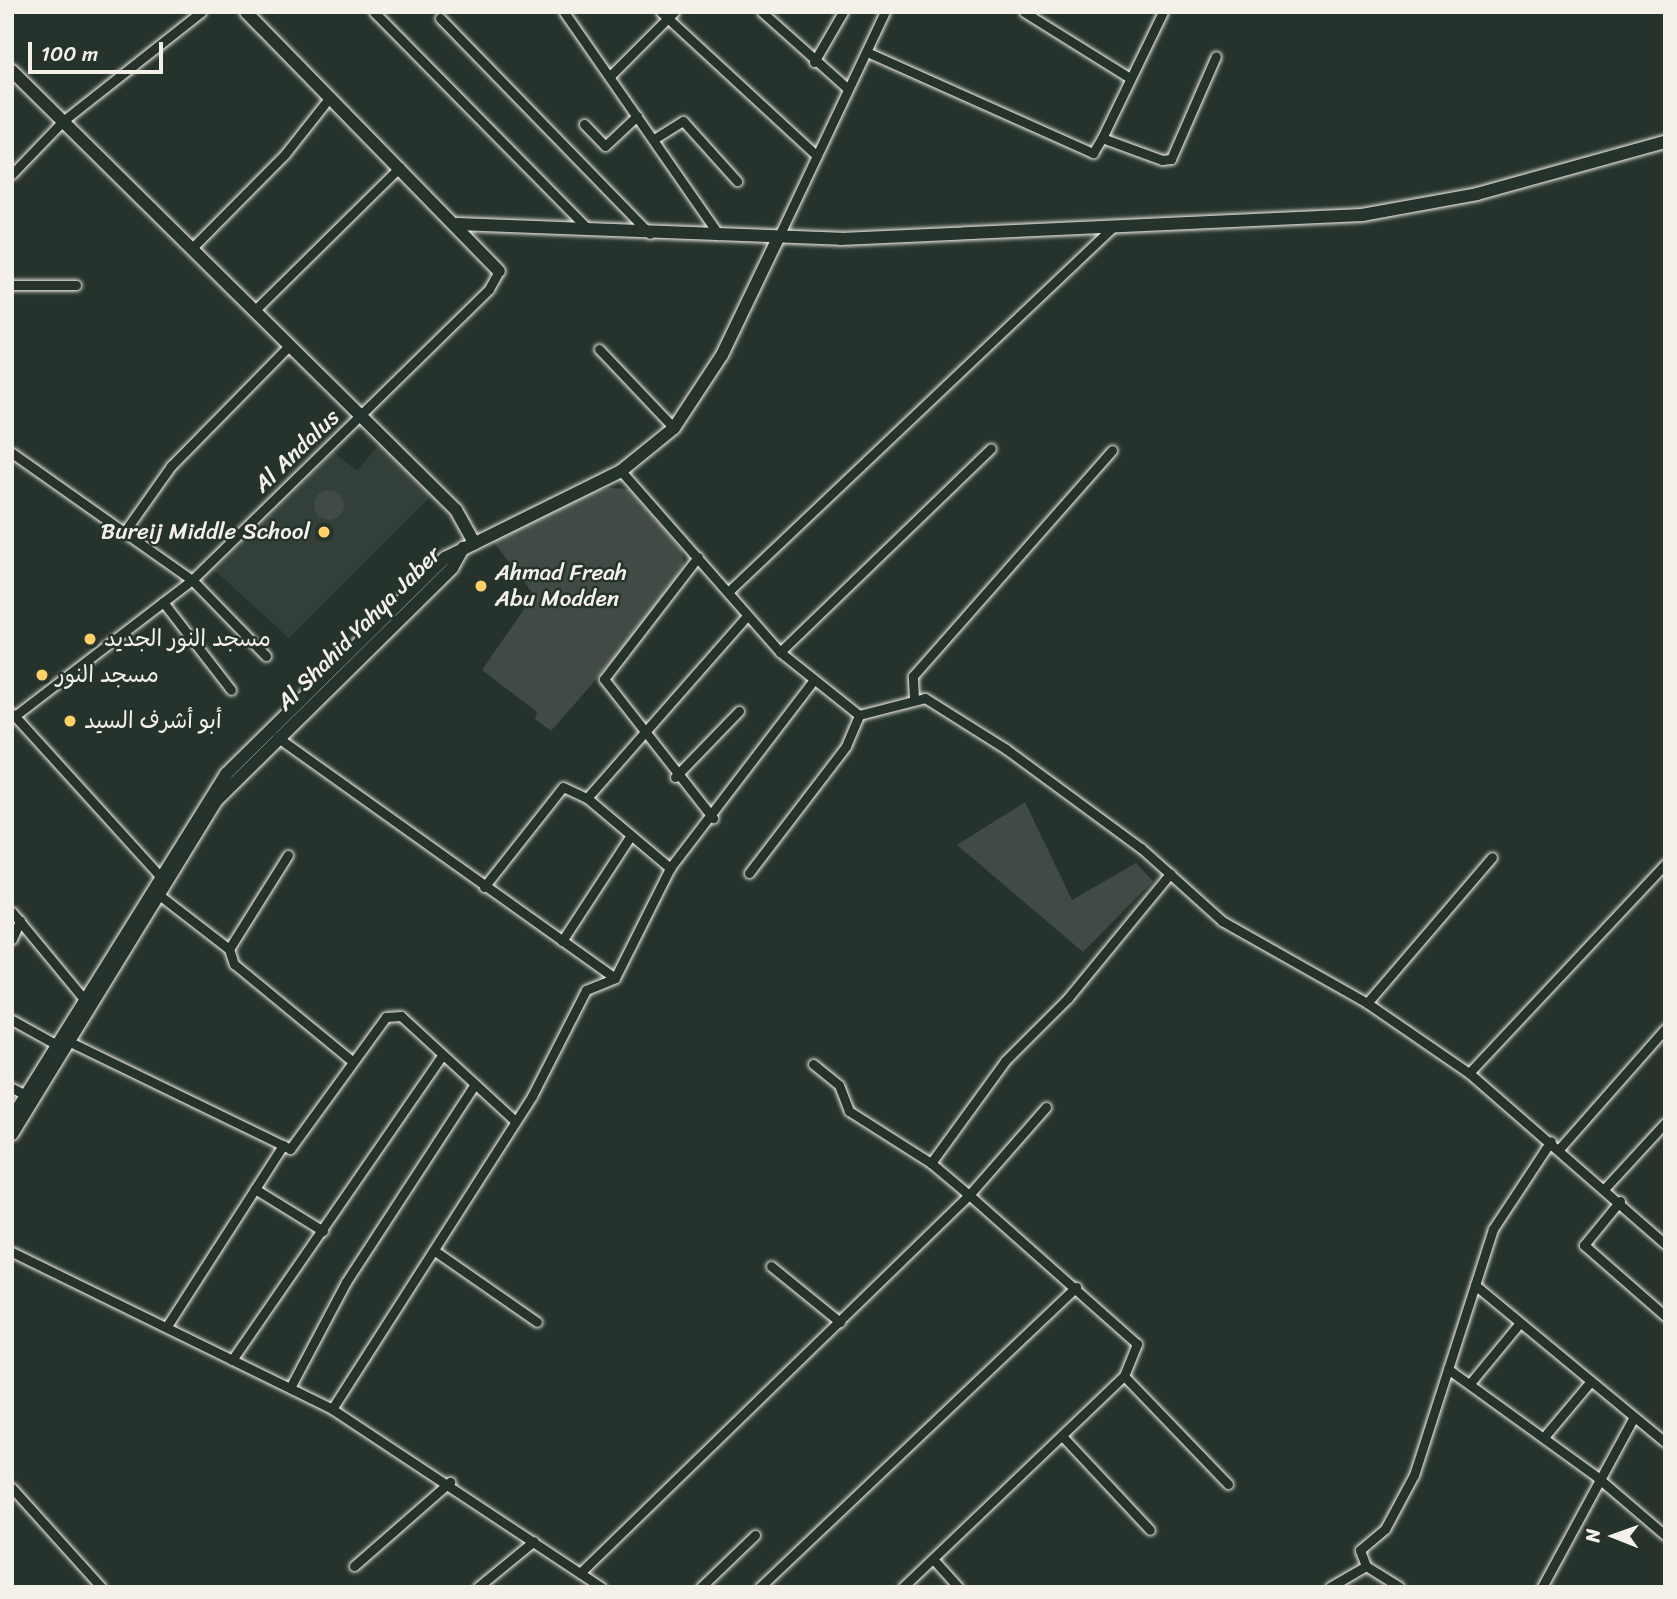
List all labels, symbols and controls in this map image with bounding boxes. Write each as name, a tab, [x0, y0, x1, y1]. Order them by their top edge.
scale bar	[32, 28, 166, 72]
text: 100 m	[41, 35, 98, 73]
street label: Al Andalus	[248, 403, 346, 499]
place label: Bureij Middle School	[100, 518, 310, 546]
marker: Bureij Middle School	[316, 524, 332, 540]
street label: Al Shahid Yahya Jaber	[271, 541, 447, 717]
place label: Ahmad Freah Abu Modden	[495, 559, 627, 613]
marker: Ahmad Freah Abu Modden	[473, 578, 489, 594]
place label: مسجد النور الجديد	[104, 625, 271, 653]
marker: مسجد النور الجديد	[82, 631, 98, 647]
place label: مسجد النور	[56, 661, 159, 689]
marker: مسجد النور	[34, 667, 50, 683]
place label: أبو أشرف السيد	[84, 707, 222, 735]
marker: أبو أشرف السيد	[62, 713, 78, 729]
north arrow	[1579, 1501, 1649, 1571]
text: N	[1576, 1529, 1609, 1543]

